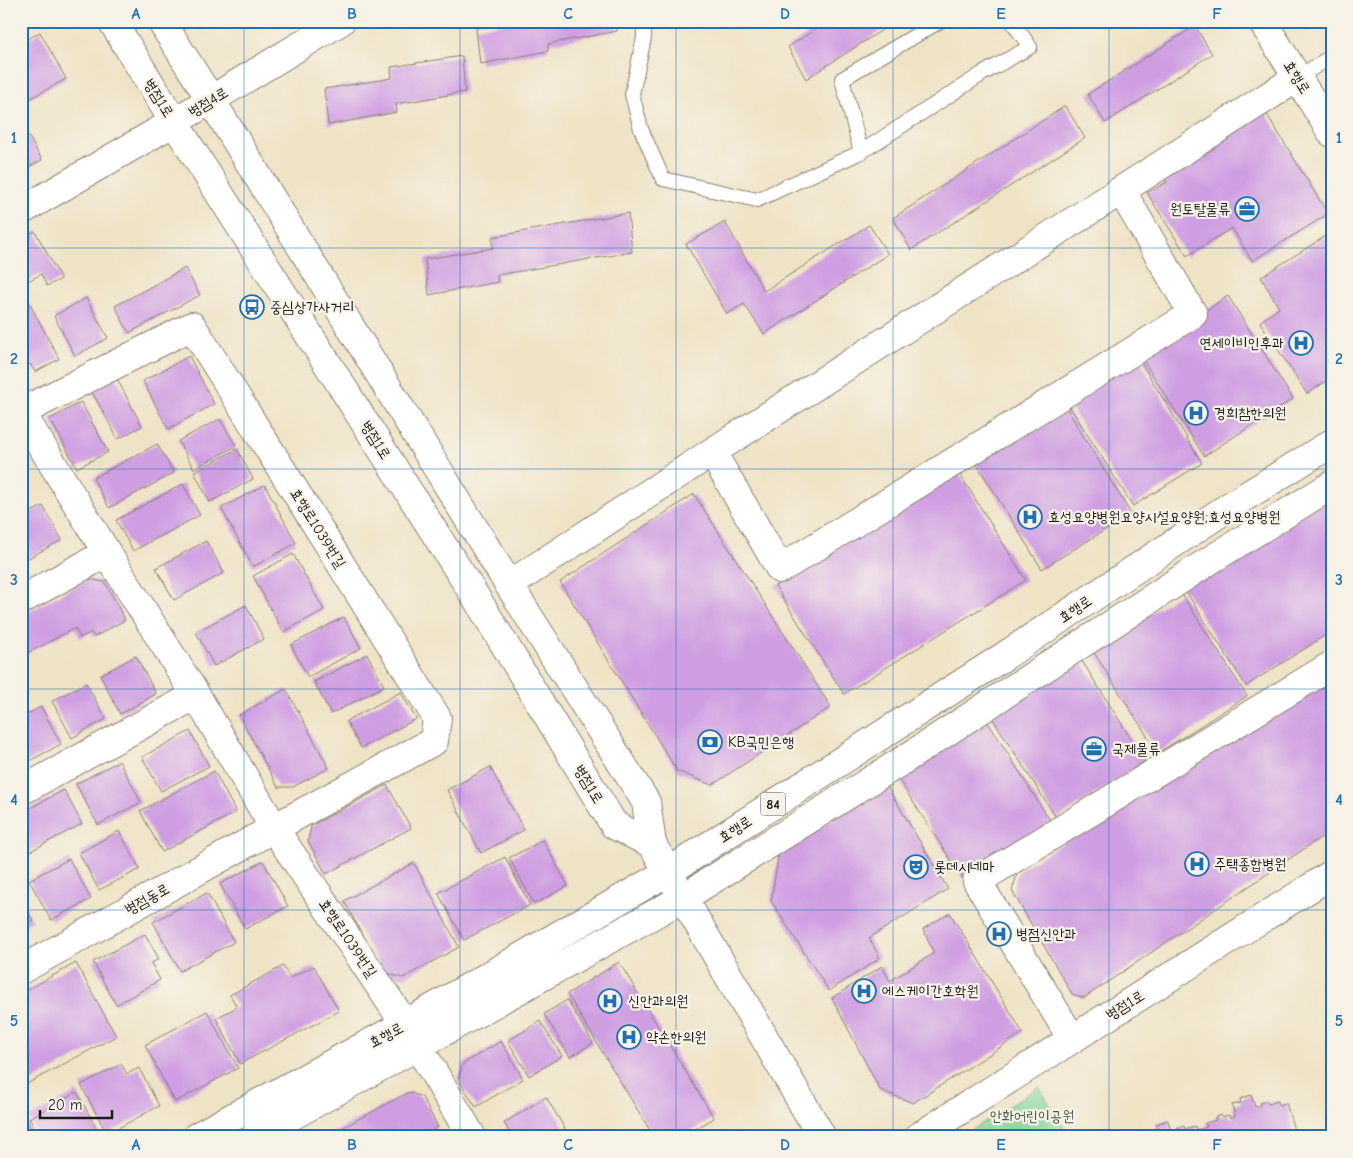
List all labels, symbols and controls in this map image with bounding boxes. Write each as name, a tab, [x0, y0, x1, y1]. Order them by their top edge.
text: A	[132, 5, 141, 23]
text: B	[347, 5, 357, 23]
text: C	[563, 5, 573, 23]
text: D	[780, 5, 790, 23]
text: E	[996, 5, 1006, 23]
text: F	[1212, 5, 1222, 23]
street label: 효행로	[1280, 57, 1314, 97]
street label: 병점1로	[140, 75, 178, 121]
street label: 병점4로	[185, 83, 231, 121]
text: 1	[11, 129, 17, 147]
text: 1	[1336, 129, 1342, 147]
office icon: 원토탈물류	[1234, 196, 1260, 222]
place label: 원토탈물류	[1170, 200, 1230, 218]
bus stop icon: 중심상가사거리	[239, 294, 265, 320]
place label: 중심상가사거리	[270, 298, 355, 316]
hospital icon: 연세이비인후과	[1288, 330, 1314, 356]
place label: 연세이비인후과	[1200, 334, 1284, 352]
text: 2	[10, 350, 18, 368]
text: 2	[1335, 350, 1343, 368]
hospital icon: 경희참한의원	[1183, 400, 1209, 426]
place label: 경희참한의원	[1214, 404, 1286, 422]
street label: 병점1로	[357, 417, 395, 463]
street label: 효행로1039번길	[286, 485, 350, 571]
hospital icon: 효성요양병원요양시설요양원;효성요양병원	[1017, 504, 1043, 530]
place label: 효성요양병원요양시설요양원;효성요양병원	[1048, 508, 1280, 526]
text: 3	[10, 571, 18, 589]
text: 3	[1335, 571, 1343, 589]
street label: 효행로	[1055, 591, 1095, 627]
bank icon: KB국민은행	[697, 729, 723, 755]
place label: KB국민은행	[728, 733, 794, 751]
office icon: 국제물류	[1081, 736, 1107, 762]
place label: 국제물류	[1112, 740, 1160, 758]
street label: 병점1로	[570, 761, 608, 807]
text: 4	[10, 791, 18, 809]
text: 4	[1335, 791, 1343, 809]
road number: 84	[760, 792, 786, 816]
street label: 효행로	[715, 812, 755, 846]
hospital icon: 주택종합병원	[1184, 851, 1210, 877]
theatre icon: 롯데시네마	[903, 854, 929, 880]
place label: 주택종합병원	[1214, 855, 1286, 873]
place label: 롯데시네마	[934, 858, 994, 876]
street label: 병점동로	[122, 879, 172, 919]
street label: 효행로1039번길	[315, 895, 381, 981]
hospital icon: 병점신안과	[986, 921, 1012, 947]
place label: 병점신안과	[1016, 925, 1076, 943]
hospital icon: 에스케이간호학원	[851, 978, 877, 1004]
place label: 에스케이간호학원	[882, 982, 979, 1000]
street label: 병점1로	[1102, 986, 1148, 1024]
hospital icon: 신안과의원	[597, 988, 623, 1014]
place label: 신안과의원	[628, 992, 688, 1010]
text: 5	[10, 1012, 18, 1030]
text: 5	[1335, 1012, 1343, 1030]
street label: 효행로	[366, 1019, 406, 1051]
hospital icon: 약손한의원	[616, 1024, 642, 1050]
place label: 약손한의원	[646, 1028, 706, 1046]
scale bar	[40, 1088, 112, 1120]
text: 20 m	[48, 1096, 82, 1114]
park label: 안화어린이공원	[990, 1107, 1074, 1125]
text: A	[132, 1136, 141, 1154]
text: B	[347, 1136, 357, 1154]
text: C	[563, 1136, 573, 1154]
text: D	[780, 1136, 790, 1154]
text: E	[996, 1136, 1006, 1154]
text: F	[1212, 1136, 1222, 1154]

